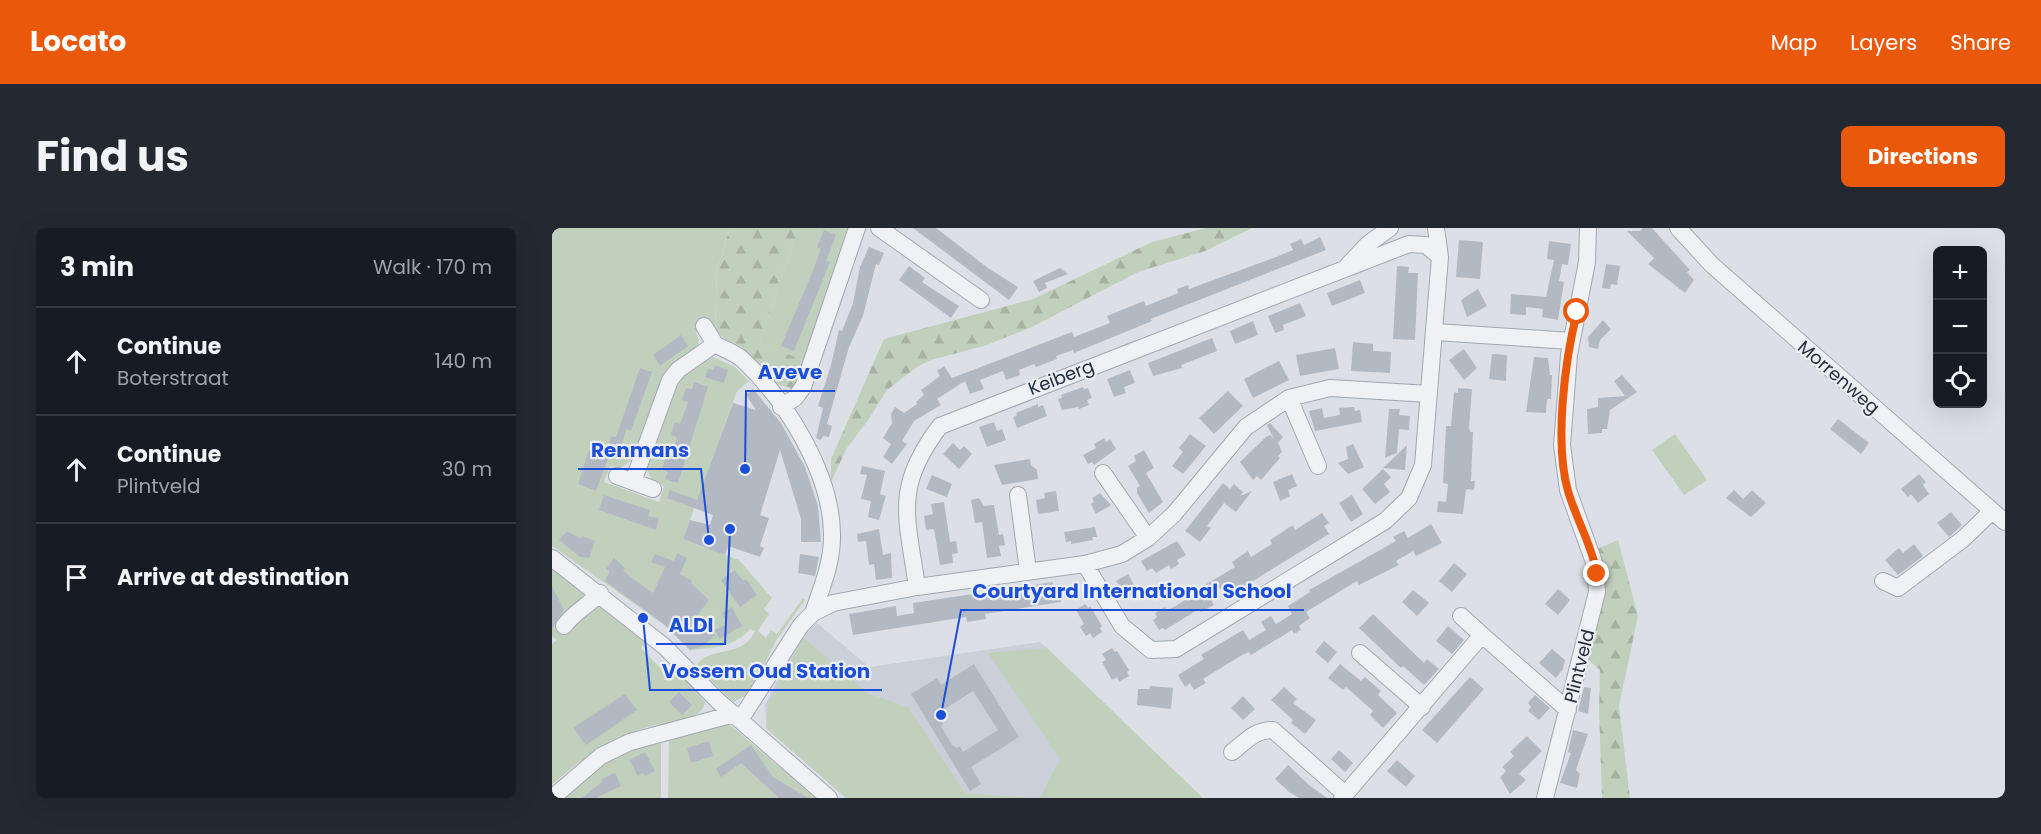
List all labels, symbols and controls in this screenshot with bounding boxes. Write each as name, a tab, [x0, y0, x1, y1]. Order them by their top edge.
text: Locato	[30, 22, 126, 61]
text: Map	[1771, 28, 1817, 57]
text: Layers	[1850, 28, 1917, 57]
text: Share	[1950, 28, 2011, 57]
button: Directions	[1841, 126, 2005, 187]
text: Find us	[36, 127, 189, 186]
map controls	[1933, 246, 1987, 408]
button: +	[1933, 246, 1987, 300]
text: 3 min	[60, 249, 134, 285]
text: Walk · 170 m	[373, 253, 492, 281]
route start	[1563, 298, 1589, 324]
button: −	[1933, 300, 1987, 354]
text: Continue	[117, 331, 221, 362]
street label: Morrenweg	[1793, 334, 1885, 420]
icon: ahead	[60, 345, 93, 378]
text: 140 m	[435, 347, 492, 375]
callout: Aveve	[746, 353, 835, 391]
street label: Keiberg	[1025, 353, 1097, 401]
button: locate	[1933, 354, 1987, 408]
text: Aveve	[758, 358, 822, 386]
text: Boterstraat	[117, 364, 229, 392]
callout: Renmans	[578, 431, 701, 469]
text: Renmans	[591, 436, 689, 464]
text: Continue	[117, 439, 221, 470]
icon: ahead	[60, 453, 93, 486]
text: 30 m	[442, 455, 492, 483]
text: Plintveld	[117, 472, 201, 500]
route end	[1583, 560, 1609, 586]
icon: arrive	[60, 561, 93, 594]
text: Arrive at destination	[117, 562, 349, 593]
callout: Courtyard International School	[961, 572, 1304, 610]
text: Courtyard International School	[972, 577, 1292, 605]
callout: ALDI	[656, 606, 725, 644]
text: ALDI	[669, 611, 713, 639]
street label: Plintveld	[1558, 626, 1600, 706]
callout: Vossem Oud Station	[650, 652, 882, 690]
text: Vossem Oud Station	[662, 657, 870, 685]

